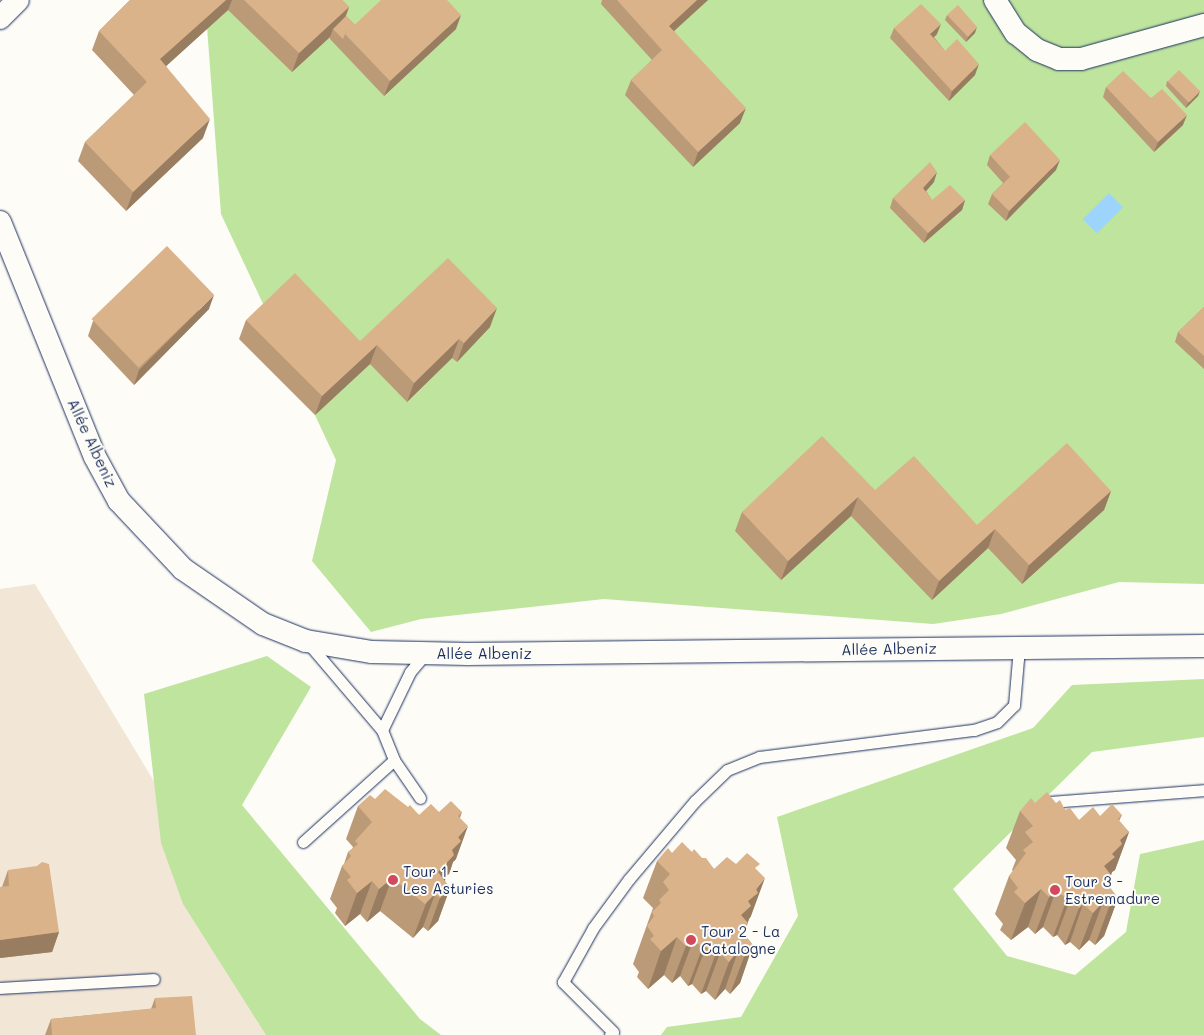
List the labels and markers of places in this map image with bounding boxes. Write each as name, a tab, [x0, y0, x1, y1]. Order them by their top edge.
place label: Tour 1 - Les Asturies	[403, 862, 493, 897]
place label: Tour 3 - Estremadure	[1065, 872, 1160, 907]
marker: Tour 1 - Les Asturies	[387, 874, 399, 886]
marker: Tour 3 - Estremadure	[1049, 884, 1061, 896]
place label: Tour 2 - La Catalogne	[701, 922, 780, 957]
marker: Tour 2 - La Catalogne	[685, 934, 697, 946]

